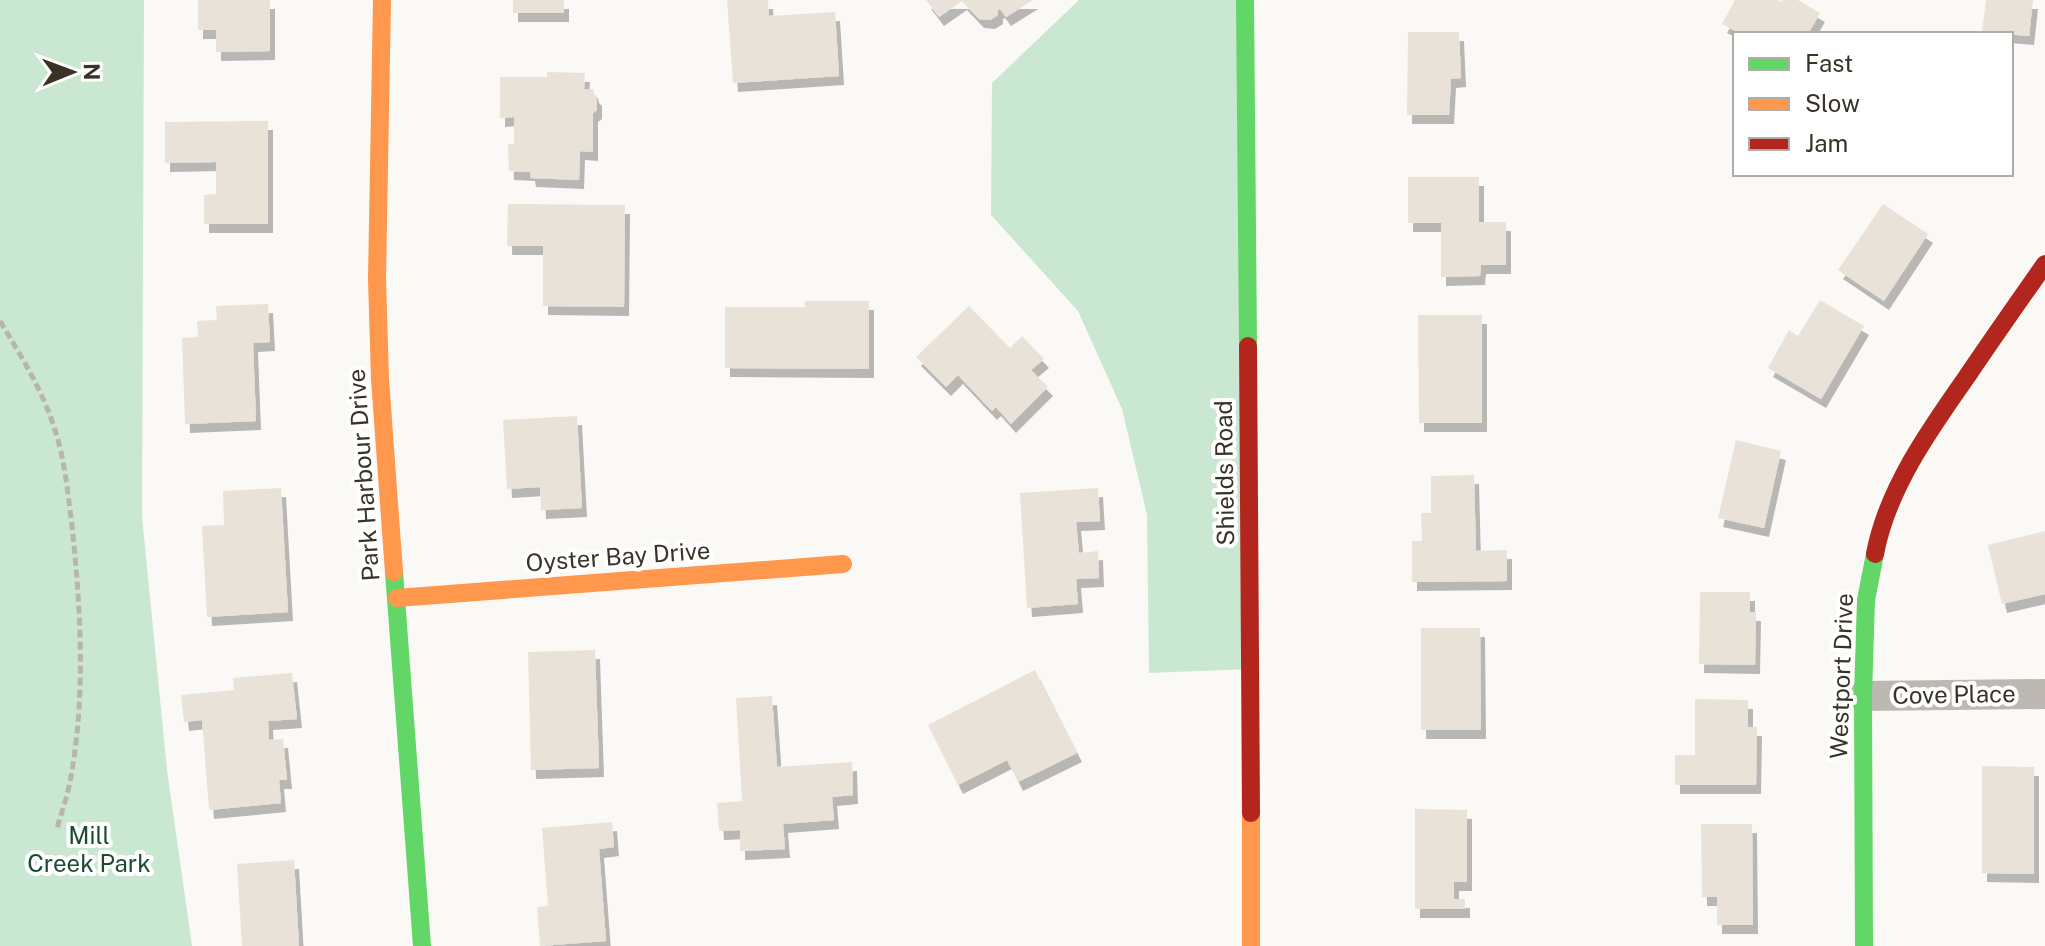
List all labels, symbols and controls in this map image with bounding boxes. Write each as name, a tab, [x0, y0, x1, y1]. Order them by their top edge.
north arrow	[32, 32, 112, 112]
legend	[1733, 32, 2013, 176]
text: Fast	[1805, 49, 1853, 77]
text: N	[79, 63, 105, 80]
text: Slow	[1805, 89, 1860, 117]
text: Jam	[1805, 129, 1848, 157]
street label: Park Harbour Drive	[342, 368, 384, 582]
street label: Shields Road	[1209, 400, 1239, 546]
street label: Oyster Bay Drive	[525, 536, 711, 576]
street label: Westport Drive	[1824, 593, 1858, 759]
street label: Cove Place	[1892, 679, 2016, 709]
park label: Mill Creek Park	[27, 821, 151, 877]

